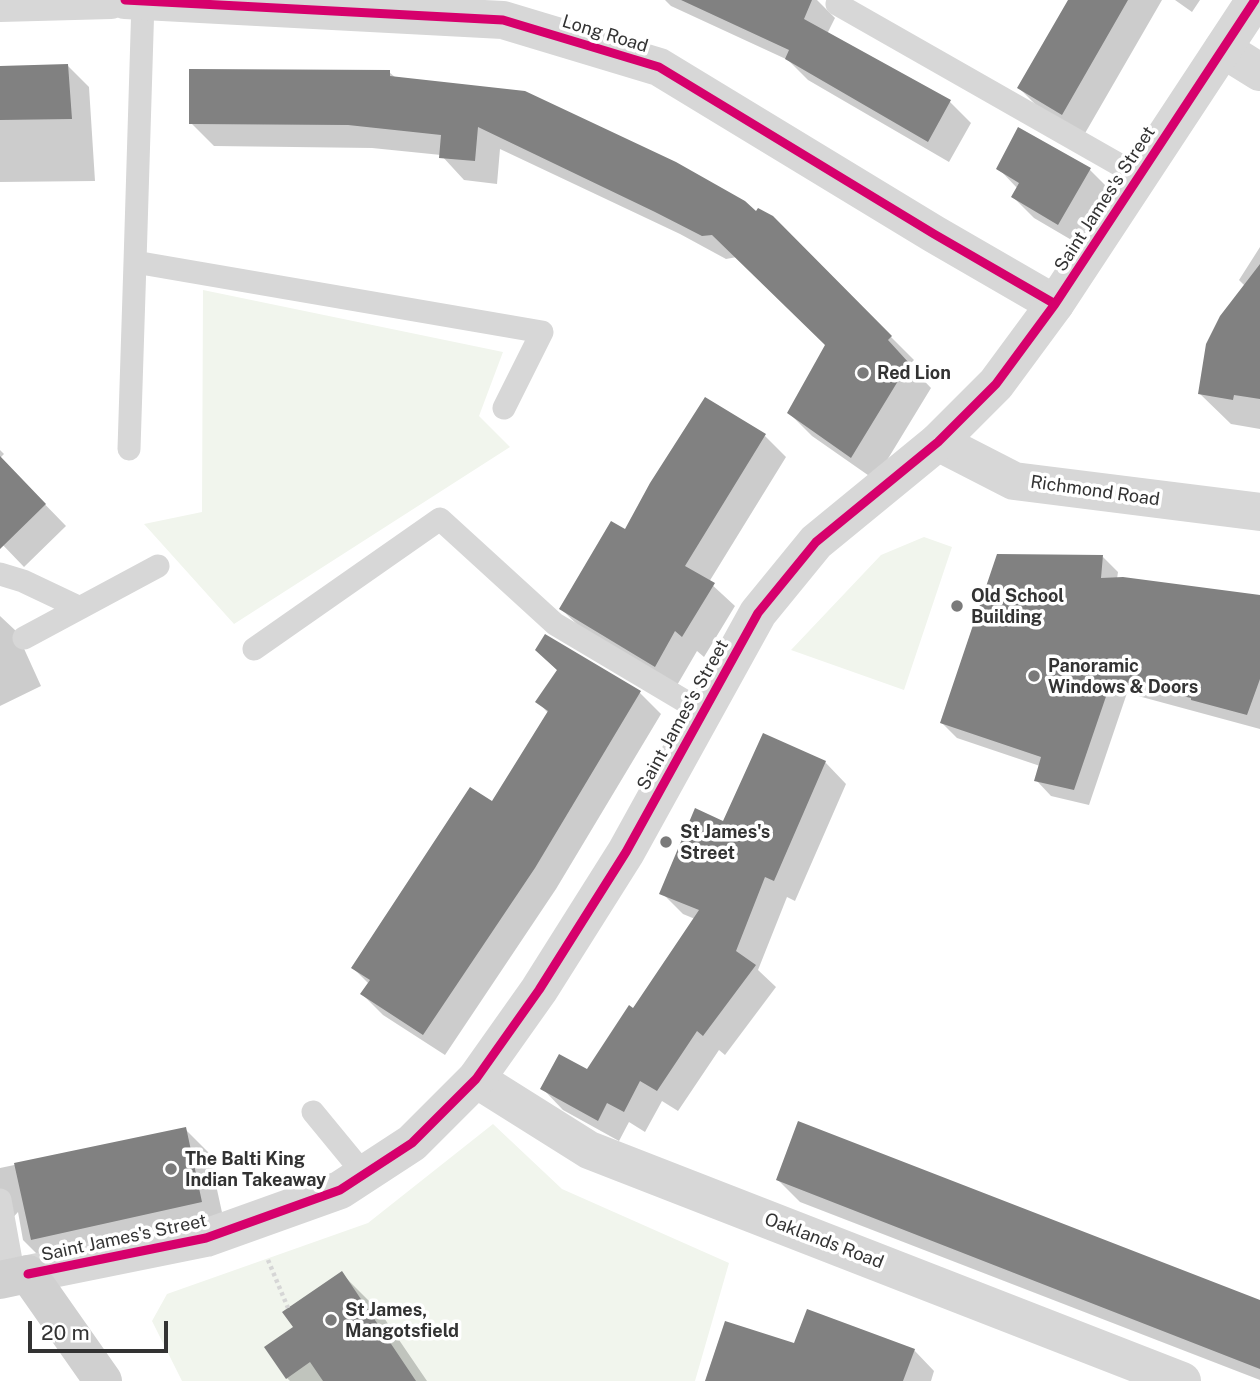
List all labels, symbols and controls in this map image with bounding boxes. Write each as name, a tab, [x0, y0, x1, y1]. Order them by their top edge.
street label: Long Road	[559, 11, 651, 57]
street label: Saint James's Street	[1050, 122, 1160, 276]
place label: Red Lion	[877, 362, 951, 384]
marker: Red Lion	[855, 365, 871, 381]
street label: Richmond Road	[1029, 471, 1161, 511]
place label: Old School Building	[971, 585, 1064, 628]
marker: Old School Building	[949, 598, 965, 614]
street label: Saint James's Street	[633, 636, 733, 794]
place label: Panoramic Windows & Doors	[1048, 655, 1198, 698]
marker: Panoramic Windows & Doors	[1026, 668, 1042, 684]
place label: St James's Street	[680, 821, 770, 864]
marker: St James's Street	[658, 834, 674, 850]
place label: The Balti King Indian Takeaway	[185, 1148, 326, 1190]
marker: The Balti King Indian Takeaway	[163, 1161, 179, 1177]
street label: Oaklands Road	[761, 1208, 887, 1274]
street label: Saint James's Street	[39, 1210, 209, 1266]
place label: St James, Mangotsfield	[345, 1299, 459, 1342]
scale bar	[32, 1308, 172, 1352]
marker: St James, Mangotsfield	[323, 1312, 339, 1328]
text: 20 m	[41, 1320, 90, 1345]

